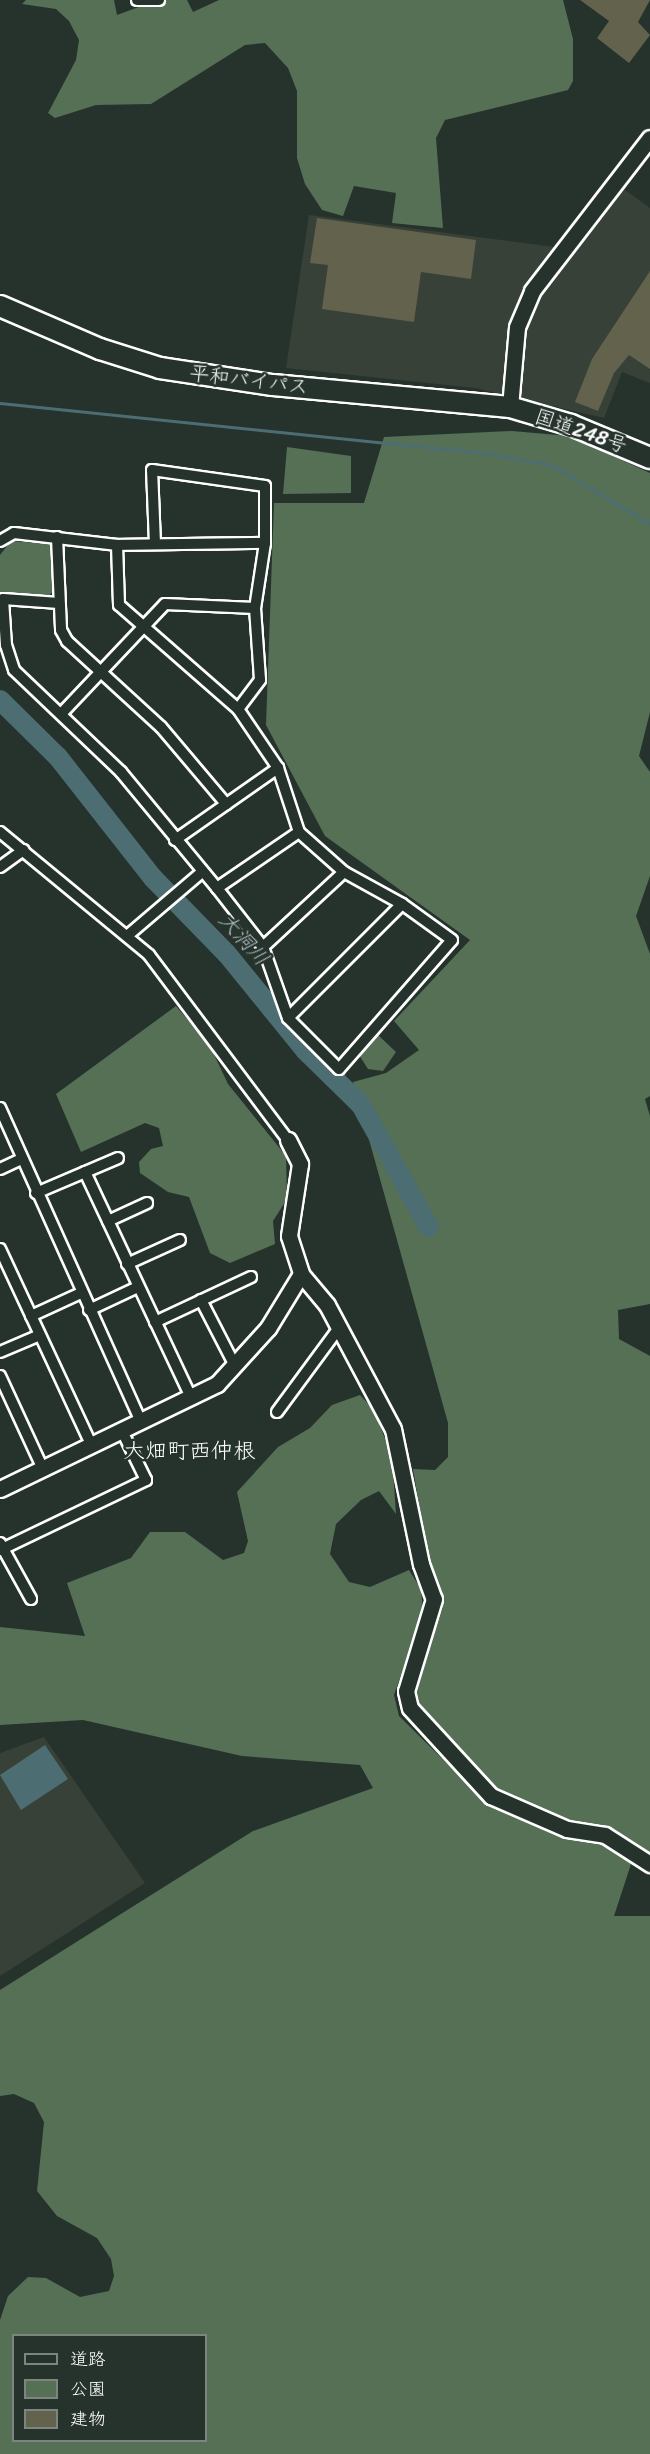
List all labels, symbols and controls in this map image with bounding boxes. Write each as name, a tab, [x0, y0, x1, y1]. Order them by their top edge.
street label: 平和バイパス	[188, 361, 310, 399]
street label: 国道248号	[532, 404, 630, 458]
water label: 大洞川	[214, 907, 274, 971]
district label: 大畑町西仲根	[123, 1438, 255, 1464]
legend	[12, 2334, 207, 2442]
text: 道路	[70, 2343, 106, 2375]
text: 公園	[70, 2373, 106, 2405]
text: 建物	[70, 2403, 106, 2435]

